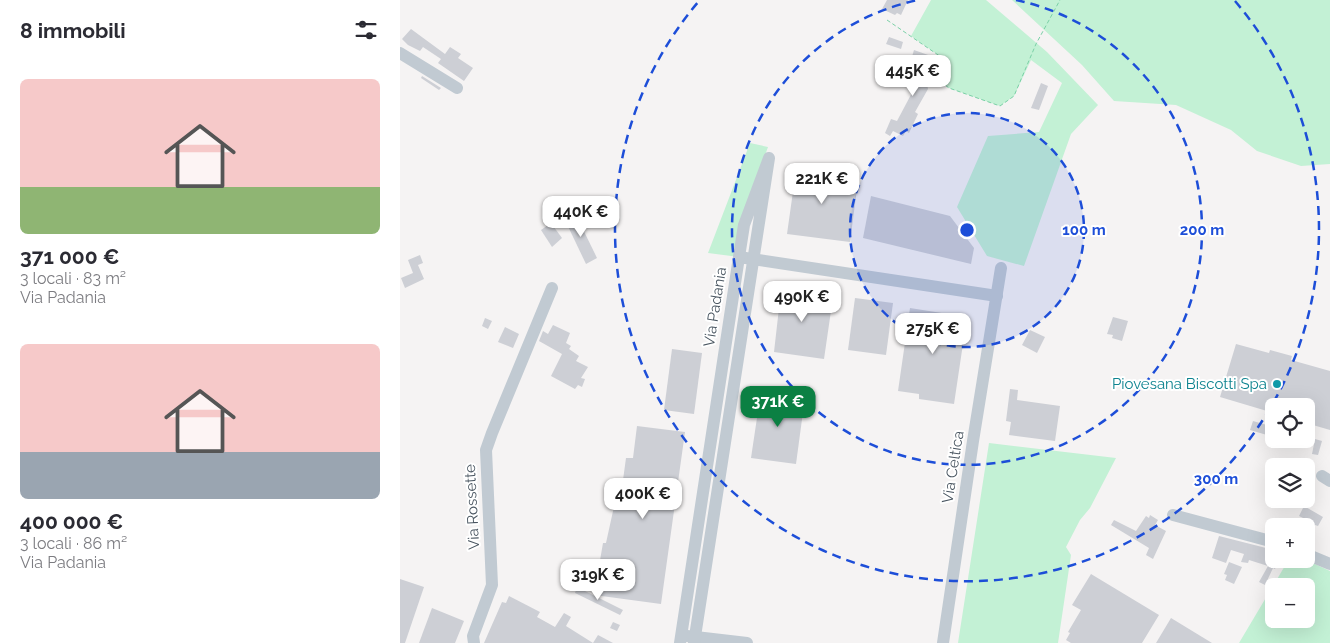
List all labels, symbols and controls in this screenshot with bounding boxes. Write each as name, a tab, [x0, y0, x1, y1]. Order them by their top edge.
icon: filters	[352, 16, 380, 44]
text: 8 immobili	[20, 18, 126, 43]
pin: 445K €	[872, 54, 954, 97]
text: 445K €	[886, 61, 940, 80]
icon: home	[155, 111, 245, 201]
pin: 221K €	[781, 162, 863, 205]
text: 221K €	[795, 169, 849, 188]
pin: 440K €	[540, 196, 622, 238]
text: 440K €	[553, 202, 609, 221]
centre of rings	[958, 221, 976, 239]
text: 100 m	[1062, 221, 1106, 239]
text: 200 m	[1180, 221, 1224, 239]
text: 371 000 €	[20, 244, 119, 269]
street label: Via Padania	[700, 266, 730, 348]
text: 3 locali · 83 m²	[20, 269, 126, 288]
pin: 490K €	[761, 280, 843, 323]
text: 490K €	[774, 287, 830, 306]
text: Via Padania	[20, 288, 106, 307]
pin: 275K €	[892, 312, 974, 355]
text: 275K €	[906, 319, 960, 338]
place label: Piovesana Biscotti Spa	[1112, 375, 1267, 393]
icon: home	[155, 376, 245, 466]
marker: Piovesana Biscotti Spa	[1271, 378, 1283, 390]
pin: 371K €	[737, 386, 819, 428]
text: 371K €	[752, 392, 804, 411]
map controls	[1265, 398, 1315, 628]
button: locate	[1265, 398, 1315, 448]
street label: Via Celtica	[938, 429, 968, 505]
button: layers	[1265, 458, 1315, 508]
street label: Via Rossette	[461, 463, 483, 550]
text: 300 m	[1194, 470, 1238, 488]
pin: 400K €	[602, 478, 684, 520]
text: 400K €	[615, 484, 671, 503]
text: 400 000 €	[20, 509, 123, 534]
button: +	[1265, 518, 1315, 568]
text: 3 locali · 86 m²	[20, 534, 127, 553]
text: Via Padania	[20, 553, 106, 572]
pin: 319K €	[557, 558, 639, 601]
text: 319K €	[571, 565, 625, 584]
button: −	[1265, 578, 1315, 628]

